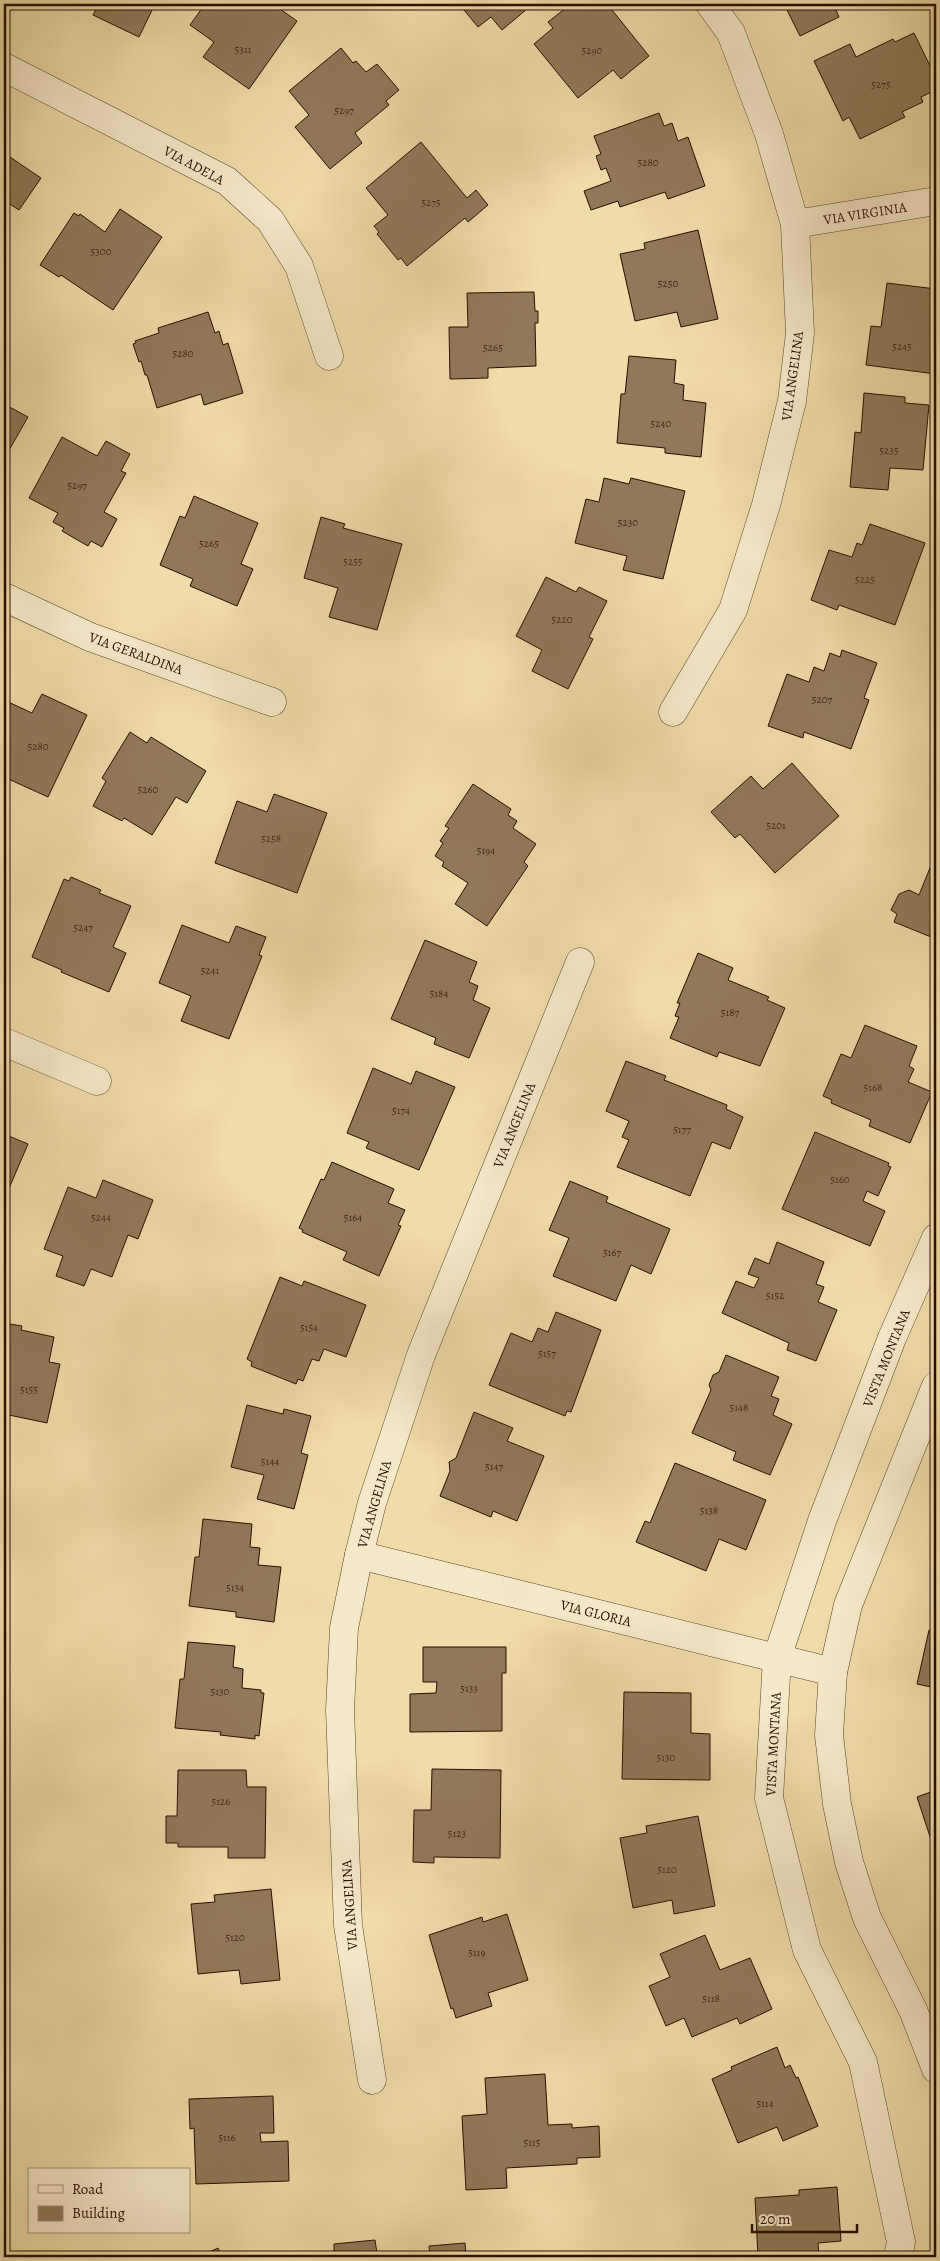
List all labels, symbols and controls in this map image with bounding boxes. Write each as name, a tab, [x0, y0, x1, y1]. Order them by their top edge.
house number: 5311	[235, 42, 252, 57]
house number: 5290	[582, 43, 603, 58]
house number: 5275	[871, 77, 891, 92]
house number: 5297	[334, 103, 354, 118]
street label: VIA ADELA	[159, 141, 228, 190]
house number: 5280	[637, 155, 659, 170]
house number: 5275	[421, 195, 441, 210]
street label: VIA VIRGINIA	[821, 197, 909, 230]
house number: 5300	[90, 244, 112, 259]
house number: 5250	[658, 276, 678, 291]
street label: VIA ANGELINA	[777, 329, 808, 423]
house number: 5245	[892, 339, 912, 354]
house number: 5265	[483, 340, 503, 355]
house number: 5280	[172, 346, 194, 361]
house number: 5240	[651, 416, 672, 431]
house number: 5235	[879, 443, 899, 458]
house number: 5297	[67, 478, 87, 493]
house number: 5230	[618, 515, 638, 530]
house number: 5265	[199, 536, 219, 551]
house number: 5255	[343, 554, 363, 569]
house number: 5225	[855, 572, 875, 587]
house number: 5220	[551, 612, 573, 627]
street label: VIA GERALDINA	[85, 627, 186, 680]
house number: 5207	[812, 692, 833, 707]
house number: 5280	[27, 739, 49, 754]
house number: 5260	[138, 782, 159, 797]
house number: 5201	[766, 818, 786, 833]
house number: 5258	[261, 831, 281, 846]
house number: 5194	[477, 843, 495, 858]
house number: 5247	[73, 920, 93, 935]
house number: 5241	[201, 963, 220, 978]
house number: 5184	[430, 986, 448, 1001]
house number: 5187	[721, 1005, 740, 1020]
street label: VIA ANGELINA	[488, 1079, 540, 1172]
house number: 5168	[864, 1080, 882, 1095]
house number: 5174	[392, 1103, 410, 1118]
house number: 5177	[673, 1122, 691, 1137]
house number: 5160	[830, 1172, 850, 1187]
house number: 5244	[91, 1210, 111, 1225]
house number: 5164	[344, 1210, 362, 1225]
house number: 5167	[603, 1245, 621, 1260]
house number: 5152	[766, 1288, 784, 1303]
street label: VISTA MONTANA	[858, 1306, 915, 1411]
house number: 5154	[300, 1320, 318, 1335]
house number: 5157	[538, 1346, 556, 1361]
house number: 5155	[20, 1382, 38, 1397]
house number: 5148	[730, 1400, 748, 1415]
house number: 5144	[261, 1454, 279, 1469]
street label: VIA ANGELINA	[353, 1457, 396, 1551]
house number: 5147	[485, 1459, 503, 1474]
house number: 5138	[700, 1503, 718, 1518]
house number: 5134	[226, 1580, 244, 1595]
street label: VIA GLORIA	[558, 1595, 634, 1632]
house number: 5133	[460, 1681, 478, 1696]
house number: 5130	[211, 1684, 230, 1699]
street label: VISTA MONTANA	[761, 1691, 786, 1797]
house number: 5130	[657, 1750, 676, 1765]
house number: 5126	[212, 1794, 230, 1809]
house number: 5123	[448, 1826, 466, 1841]
street label: VIA ANGELINA	[337, 1858, 362, 1952]
house number: 5120	[657, 1862, 677, 1877]
house number: 5120	[225, 1930, 245, 1945]
house number: 5119	[468, 1945, 486, 1960]
house number: 5118	[702, 1991, 720, 2006]
house number: 5114	[756, 2096, 774, 2111]
house number: 5116	[218, 2130, 236, 2145]
house number: 5115	[524, 2135, 541, 2150]
legend	[28, 2168, 190, 2234]
text: Road	[72, 2179, 104, 2199]
scale bar	[752, 2201, 858, 2233]
text: Building	[72, 2203, 125, 2223]
text: 20 m	[760, 2209, 791, 2229]

